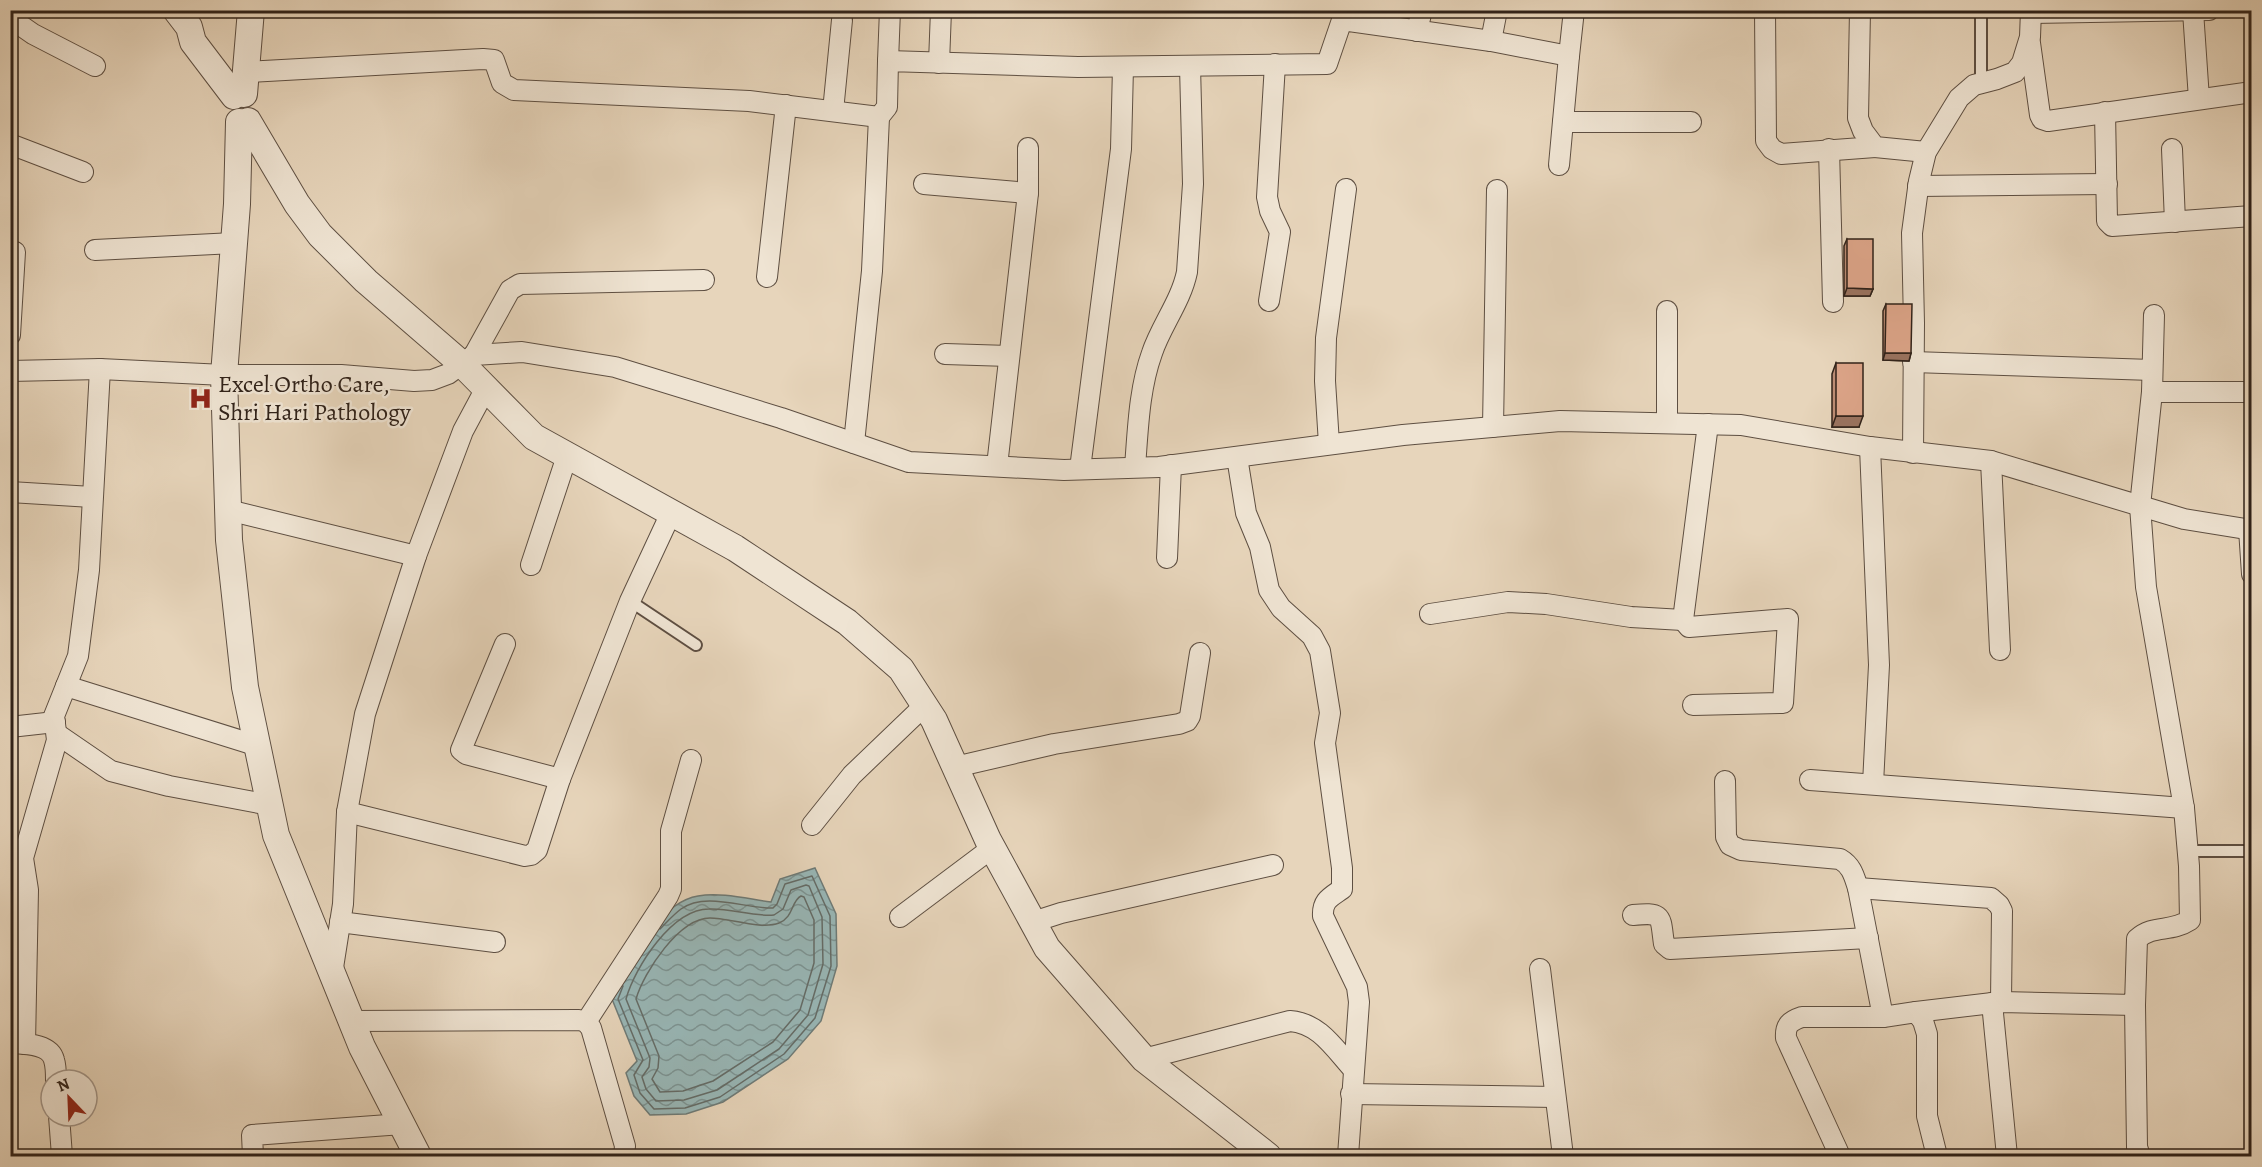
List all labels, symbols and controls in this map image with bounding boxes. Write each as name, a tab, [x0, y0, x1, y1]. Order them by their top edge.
place label: Excel Ortho Care, Shri Hari Pathology	[218, 368, 411, 428]
hospital icon: Excel Ortho Care, Shri Hari Pathology	[187, 385, 213, 411]
north arrow	[39, 1068, 99, 1128]
text: N	[54, 1073, 74, 1098]

